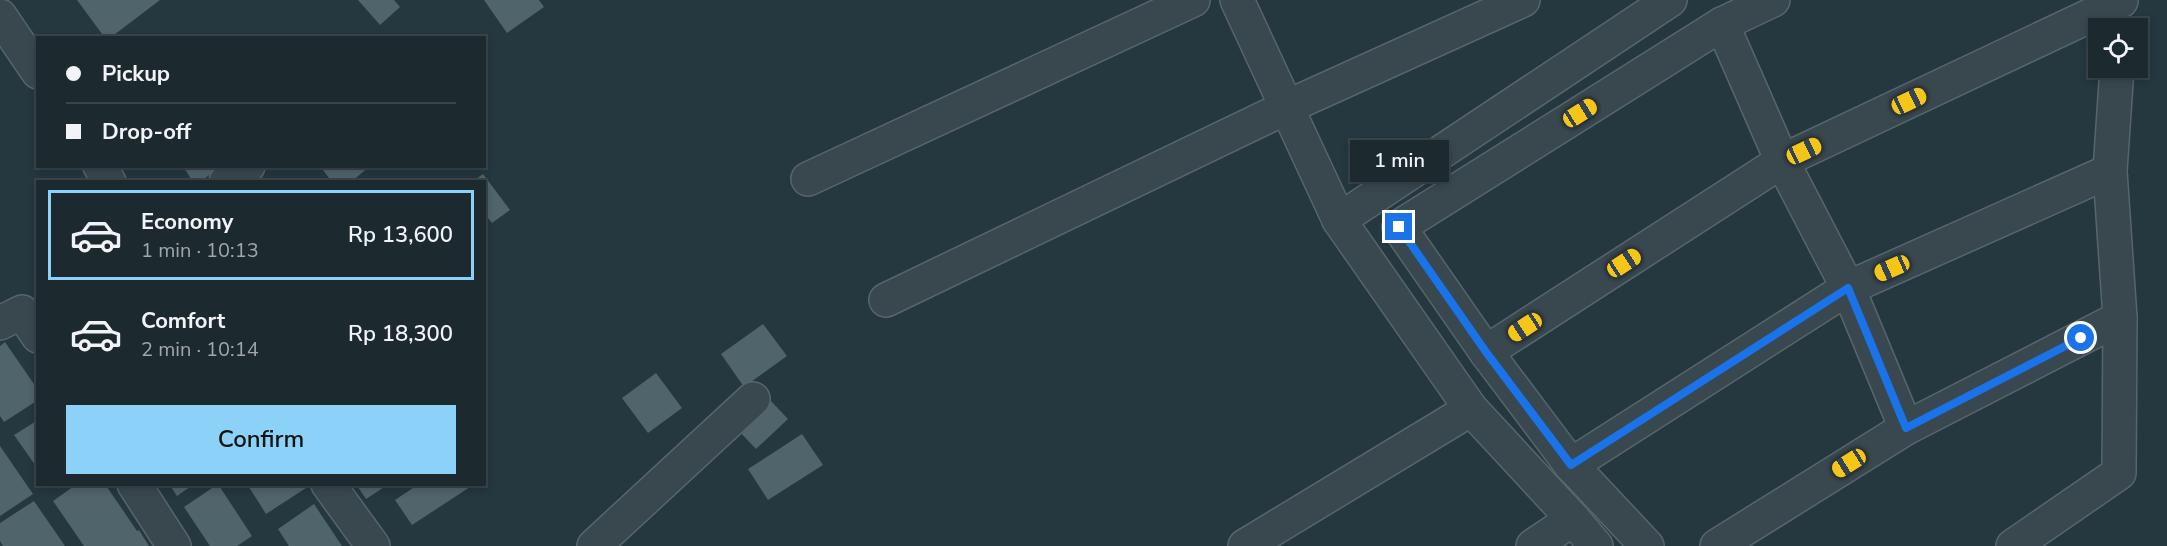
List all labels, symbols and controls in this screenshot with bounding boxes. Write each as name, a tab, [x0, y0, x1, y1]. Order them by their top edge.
map controls	[2088, 18, 2148, 78]
button: locate	[2088, 18, 2148, 78]
text: Pickup	[102, 59, 170, 89]
car	[1889, 85, 1929, 117]
car	[1560, 96, 1600, 130]
text: Drop-off	[102, 117, 191, 147]
car	[1784, 135, 1824, 167]
callout: 1 min	[1350, 140, 1448, 182]
text: 1 min	[1374, 147, 1425, 174]
text: Economy	[141, 207, 233, 237]
icon: car	[69, 208, 123, 262]
route end	[1385, 213, 1412, 240]
text: Rp 13,600	[348, 220, 453, 250]
text: 1 min · 10:13	[141, 237, 259, 264]
car	[1604, 246, 1644, 280]
car	[1872, 252, 1912, 284]
text: Comfort	[141, 306, 225, 336]
icon: car	[69, 307, 123, 361]
car	[1505, 310, 1545, 344]
text: Rp 18,300	[348, 319, 453, 349]
route start	[2067, 324, 2094, 351]
text: 2 min · 10:14	[141, 336, 259, 363]
button: Confirm	[66, 405, 456, 474]
car	[1829, 446, 1869, 480]

